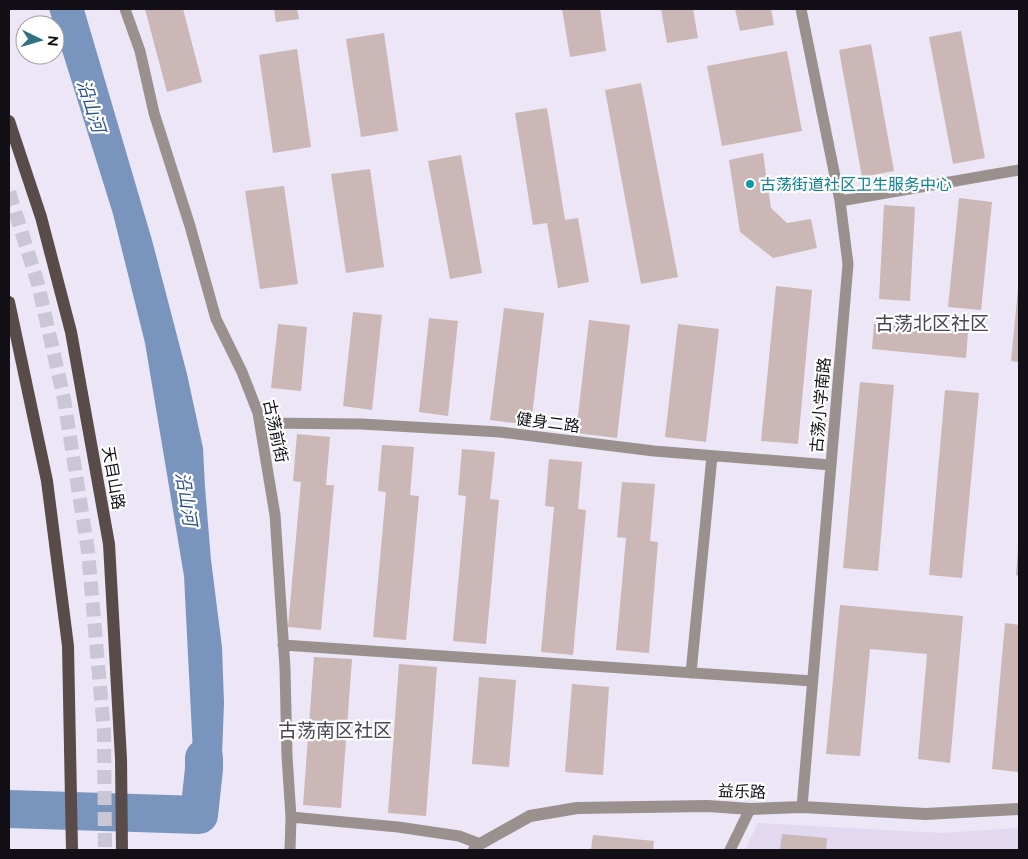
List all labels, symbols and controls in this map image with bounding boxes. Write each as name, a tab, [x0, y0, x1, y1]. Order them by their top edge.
north arrow	[15, 15, 65, 65]
text: N	[45, 35, 61, 47]
water label: 沿山河	[73, 77, 111, 138]
place label: 古荡街道社区卫生服务中心	[760, 175, 952, 194]
marker: 古荡街道社区卫生服务中心	[744, 178, 756, 190]
district label: 古荡北区社区	[875, 312, 989, 334]
street label: 古荡小学南路	[807, 356, 834, 454]
street label: 古荡前街	[260, 398, 291, 464]
street label: 健身二路	[515, 409, 581, 436]
street label: 天目山路	[99, 445, 128, 511]
water label: 沿山河	[172, 471, 202, 530]
district label: 古荡南区社区	[278, 719, 392, 741]
street label: 益乐路	[718, 781, 766, 802]

